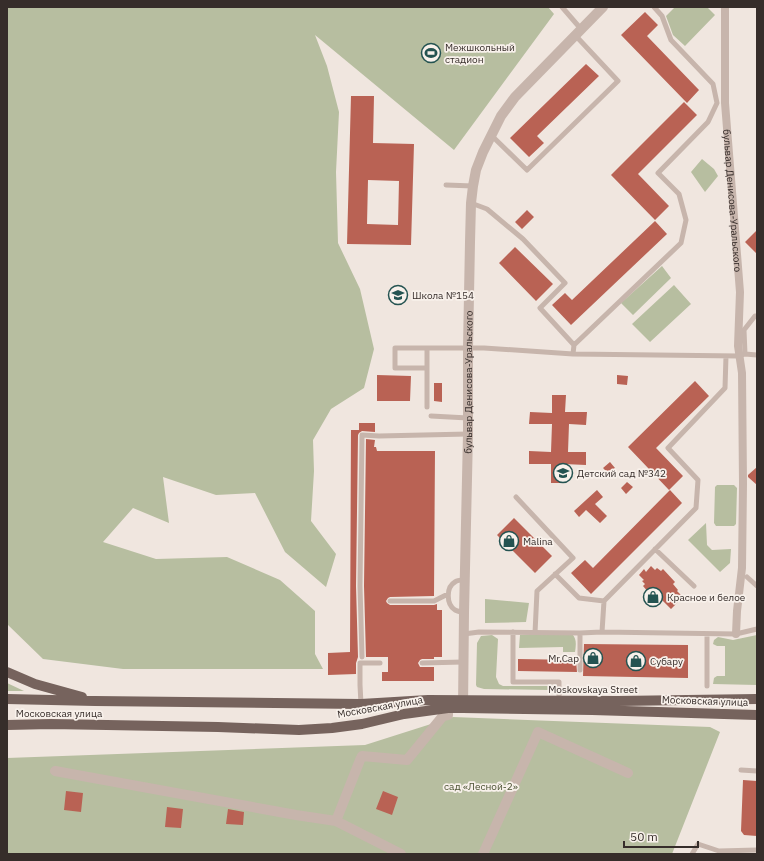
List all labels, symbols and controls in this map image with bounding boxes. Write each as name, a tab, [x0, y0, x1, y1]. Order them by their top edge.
place label: Межшкольный стадион	[445, 41, 515, 66]
sports icon: Межшкольный стадион	[420, 42, 442, 64]
street label: бульвар Денисова-Уральского	[721, 129, 745, 273]
school or university icon: Школа №154	[387, 284, 409, 306]
place label: Школа №154	[412, 289, 474, 302]
street label: бульвар Денисова-Уральского	[461, 310, 475, 454]
school or university icon: Детский сад №342	[552, 462, 574, 484]
place label: Детский сад №342	[577, 467, 666, 480]
shop icon: Malina	[498, 530, 520, 552]
place label: Malina	[523, 535, 553, 548]
shop icon: Красное и белое	[642, 586, 664, 608]
place label: Красное и белое	[667, 591, 746, 604]
shop icon: Mr.Cap	[582, 647, 604, 669]
shop icon: Субару	[625, 650, 647, 672]
place label: Mr.Cap	[548, 652, 579, 665]
place label: Субару	[650, 655, 683, 668]
street label: Moskovskaya Street	[548, 683, 638, 696]
street label: Московская улица	[336, 693, 424, 721]
street label: Московская улица	[662, 693, 749, 709]
street label: Московская улица	[16, 707, 103, 720]
park label: сад «Лесной-2»	[444, 780, 518, 793]
scale bar	[624, 823, 698, 849]
text: 50 m	[630, 829, 658, 844]

